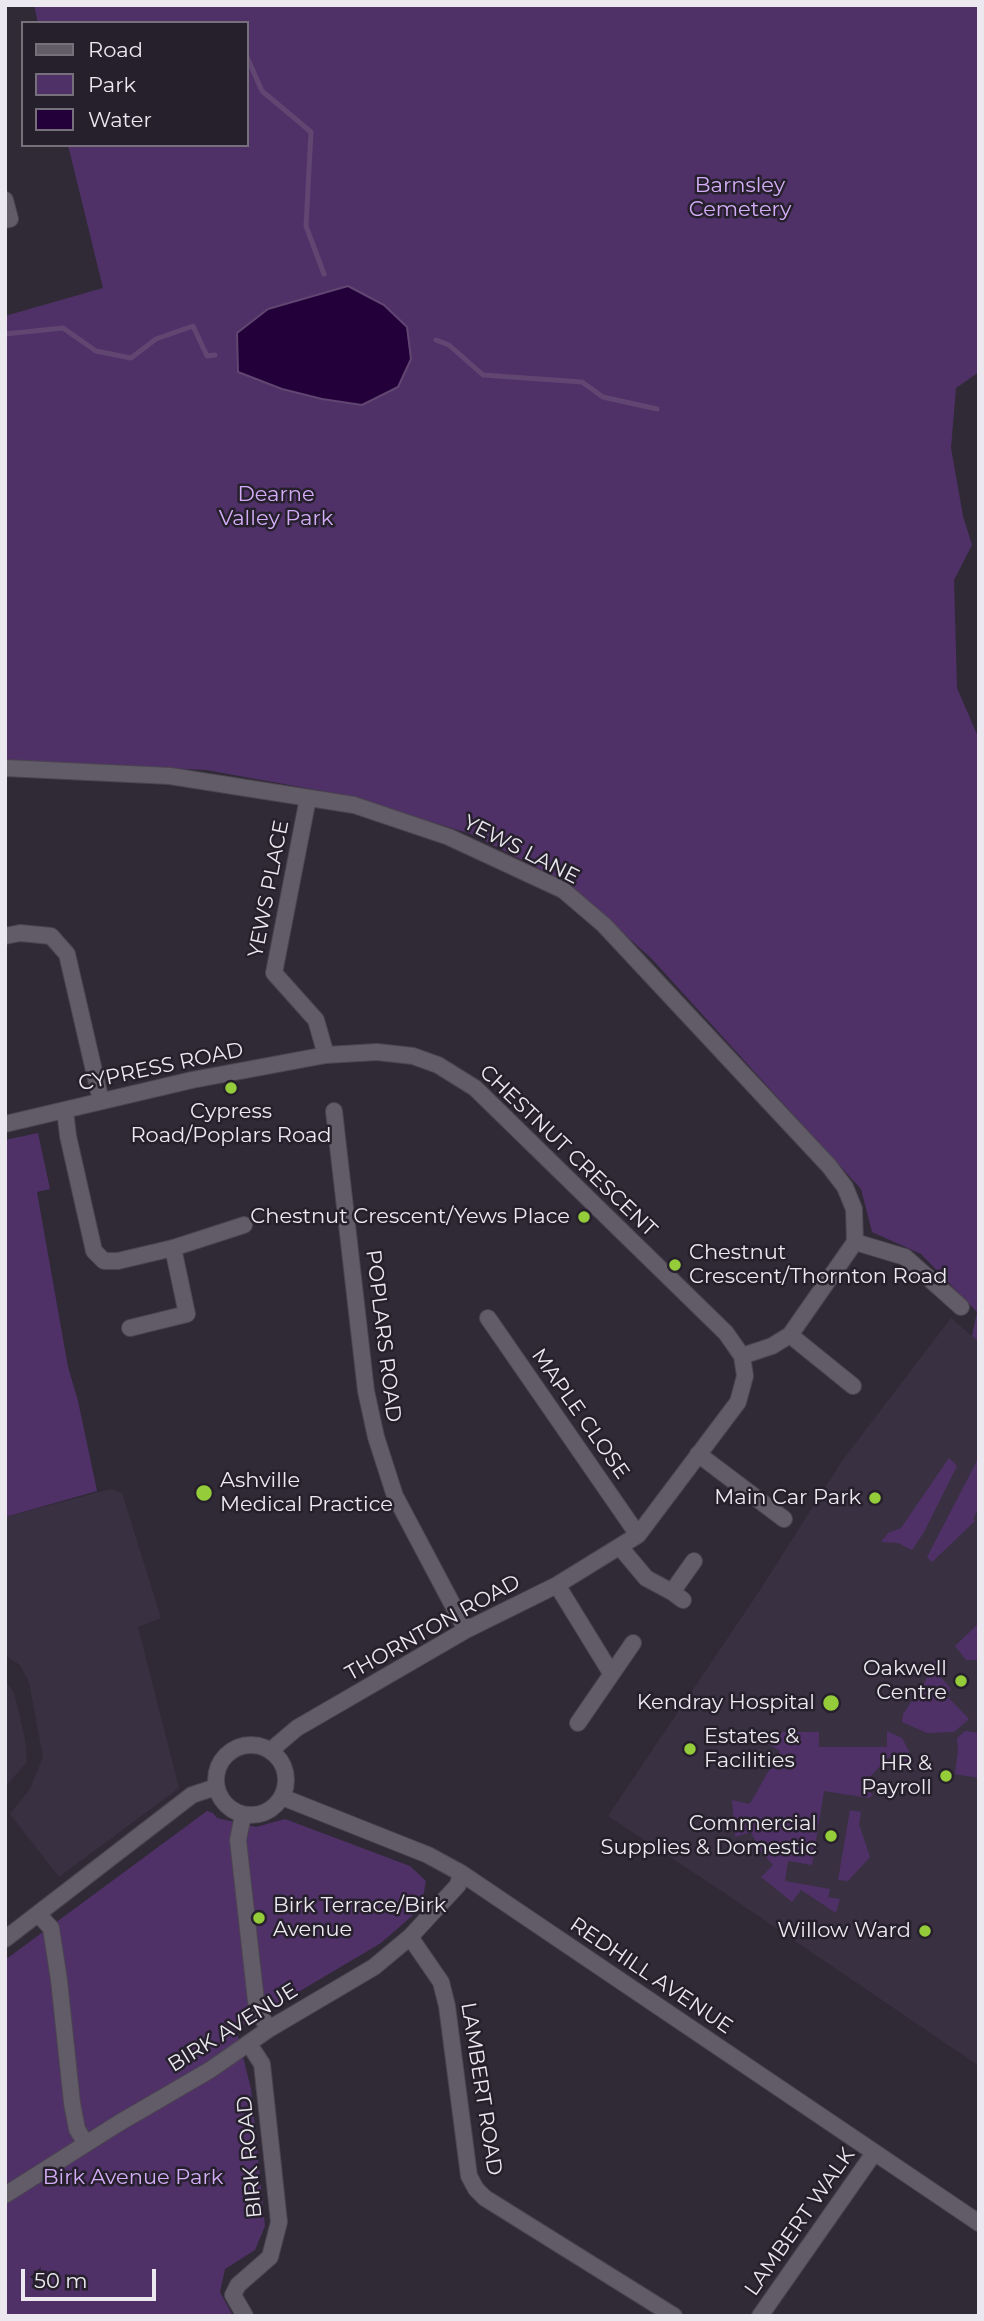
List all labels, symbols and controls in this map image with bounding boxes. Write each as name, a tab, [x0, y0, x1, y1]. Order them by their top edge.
legend	[21, 21, 248, 147]
text: Road	[88, 37, 143, 62]
text: Park	[88, 72, 136, 97]
text: Water	[88, 107, 152, 132]
park label: Barnsley Cemetery	[689, 173, 791, 223]
park label: Dearne Valley Park	[219, 482, 333, 532]
street label: YEWS LANE	[459, 810, 583, 890]
street label: YEWS PLACE	[243, 818, 295, 960]
street label: CYPRESS ROAD	[76, 1037, 246, 1097]
street label: CHESTNUT CRESCENT	[474, 1060, 662, 1242]
marker: Cypress Road/Poplars Road	[223, 1080, 239, 1096]
place label: Cypress Road/Poplars Road	[130, 1099, 332, 1149]
place label: Chestnut Crescent/Yews Place	[250, 1204, 570, 1230]
marker: Chestnut Crescent/Yews Place	[576, 1209, 592, 1225]
place label: Chestnut Crescent/Thornton Road	[689, 1240, 947, 1290]
street label: POPLARS ROAD	[360, 1248, 406, 1424]
marker: Chestnut Crescent/Thornton Road	[667, 1257, 683, 1273]
street label: MAPLE CLOSE	[526, 1344, 634, 1484]
place label: Ashville Medical Practice	[220, 1468, 393, 1518]
marker: Ashville Medical Practice	[194, 1483, 214, 1503]
place label: Main Car Park	[714, 1485, 861, 1511]
marker: Main Car Park	[867, 1490, 883, 1506]
street label: THORNTON ROAD	[341, 1569, 525, 1687]
place label: Oakwell Centre	[863, 1656, 947, 1706]
marker: Oakwell Centre	[953, 1673, 969, 1689]
place label: Kendray Hospital	[637, 1690, 815, 1716]
marker: Kendray Hospital	[821, 1693, 841, 1713]
place label: Estates & Facilities	[704, 1724, 799, 1774]
marker: Estates & Facilities	[682, 1741, 698, 1757]
place label: HR & Payroll	[861, 1751, 932, 1801]
marker: HR & Payroll	[938, 1768, 954, 1784]
place label: Commercial Supplies & Domestic	[600, 1811, 817, 1861]
marker: Commercial Supplies & Domestic	[823, 1828, 839, 1844]
place label: Birk Terrace/Birk Avenue	[273, 1893, 446, 1943]
marker: Birk Terrace/Birk Avenue	[251, 1910, 267, 1926]
street label: REDHILL AVENUE	[565, 1912, 737, 2040]
place label: Willow Ward	[777, 1918, 911, 1944]
marker: Willow Ward	[917, 1923, 933, 1939]
street label: BIRK AVENUE	[163, 1978, 303, 2078]
street label: LAMBERT ROAD	[455, 2001, 507, 2177]
street label: BIRK ROAD	[232, 2095, 268, 2219]
street label: LAMBERT WALK	[740, 2143, 860, 2301]
park label: Birk Avenue Park	[43, 2165, 223, 2191]
scale bar	[24, 2254, 159, 2298]
text: 50 m	[34, 2268, 88, 2293]

